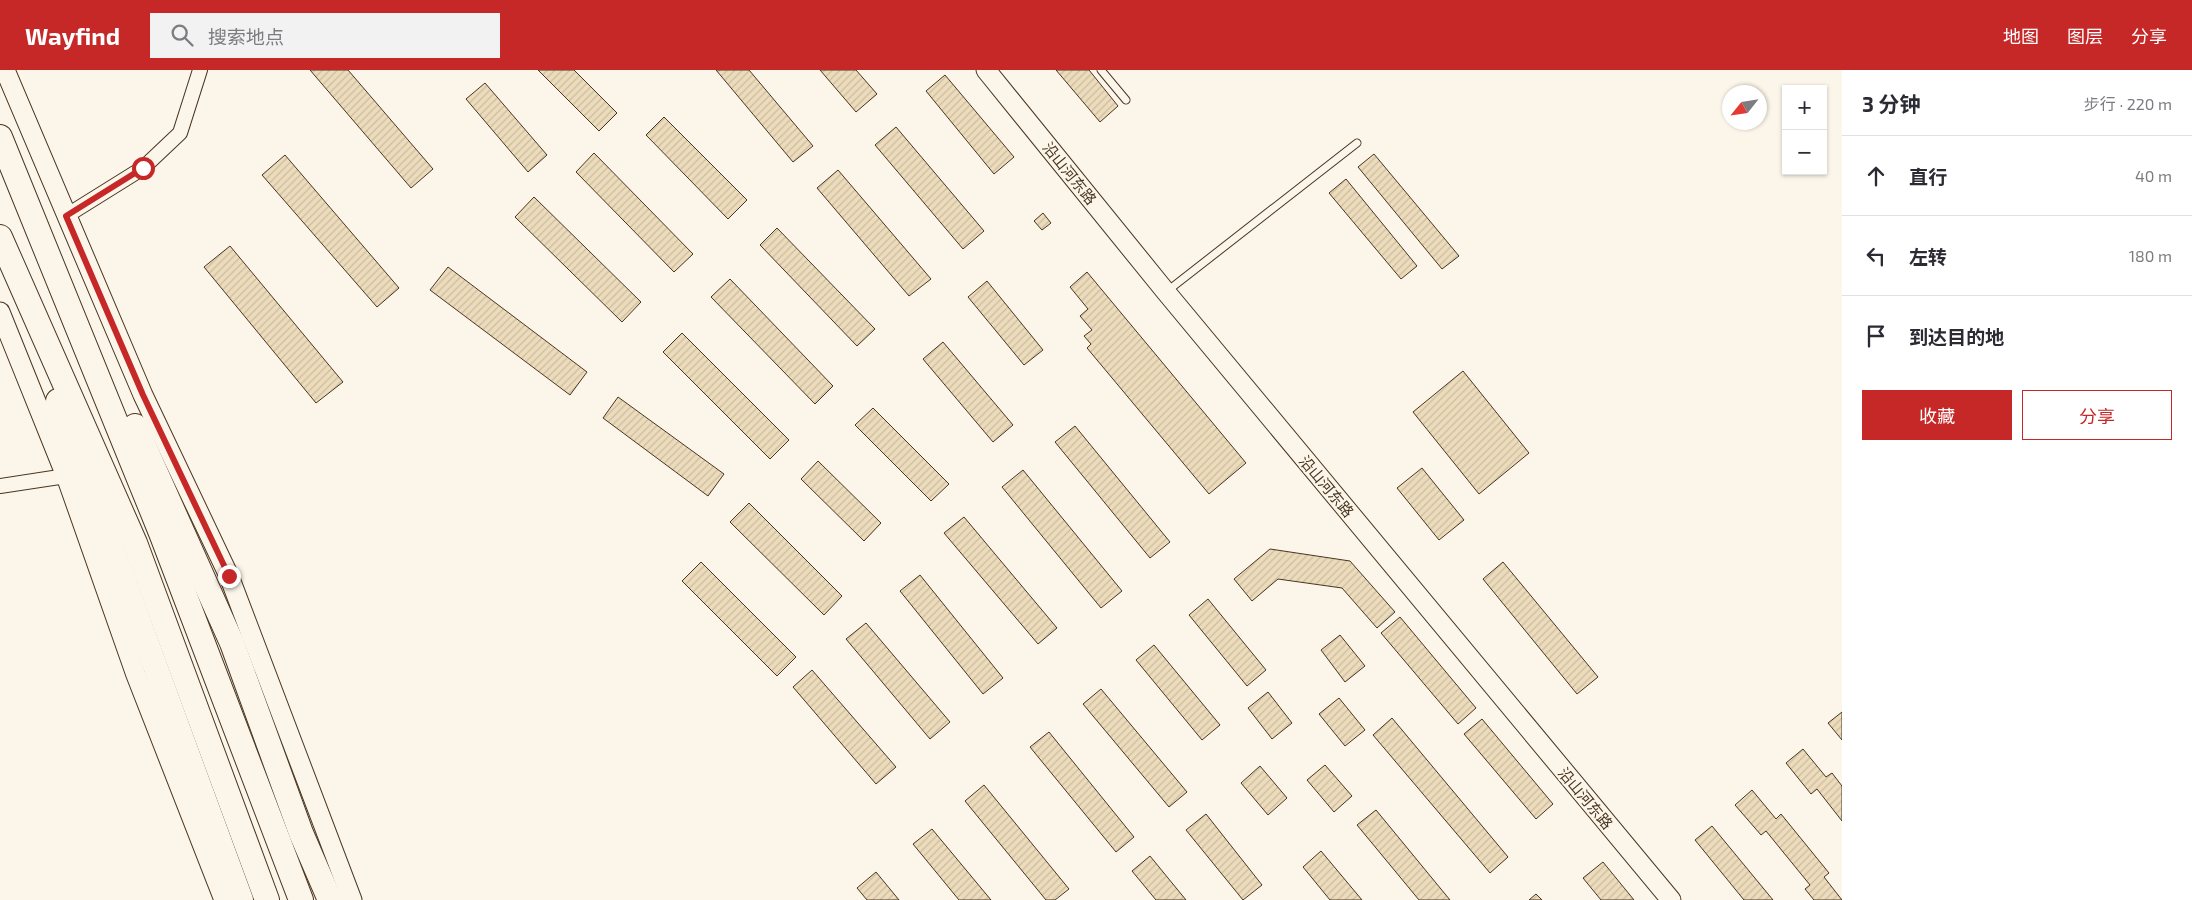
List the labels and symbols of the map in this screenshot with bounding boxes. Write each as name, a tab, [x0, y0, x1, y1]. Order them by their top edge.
north arrow	[1722, 85, 1767, 130]
street label: 沿山河东路	[1039, 138, 1101, 208]
route start	[132, 157, 155, 180]
street label: 沿山河东路	[1296, 451, 1358, 521]
route end	[218, 565, 241, 588]
street label: 沿山河东路	[1555, 763, 1617, 833]

